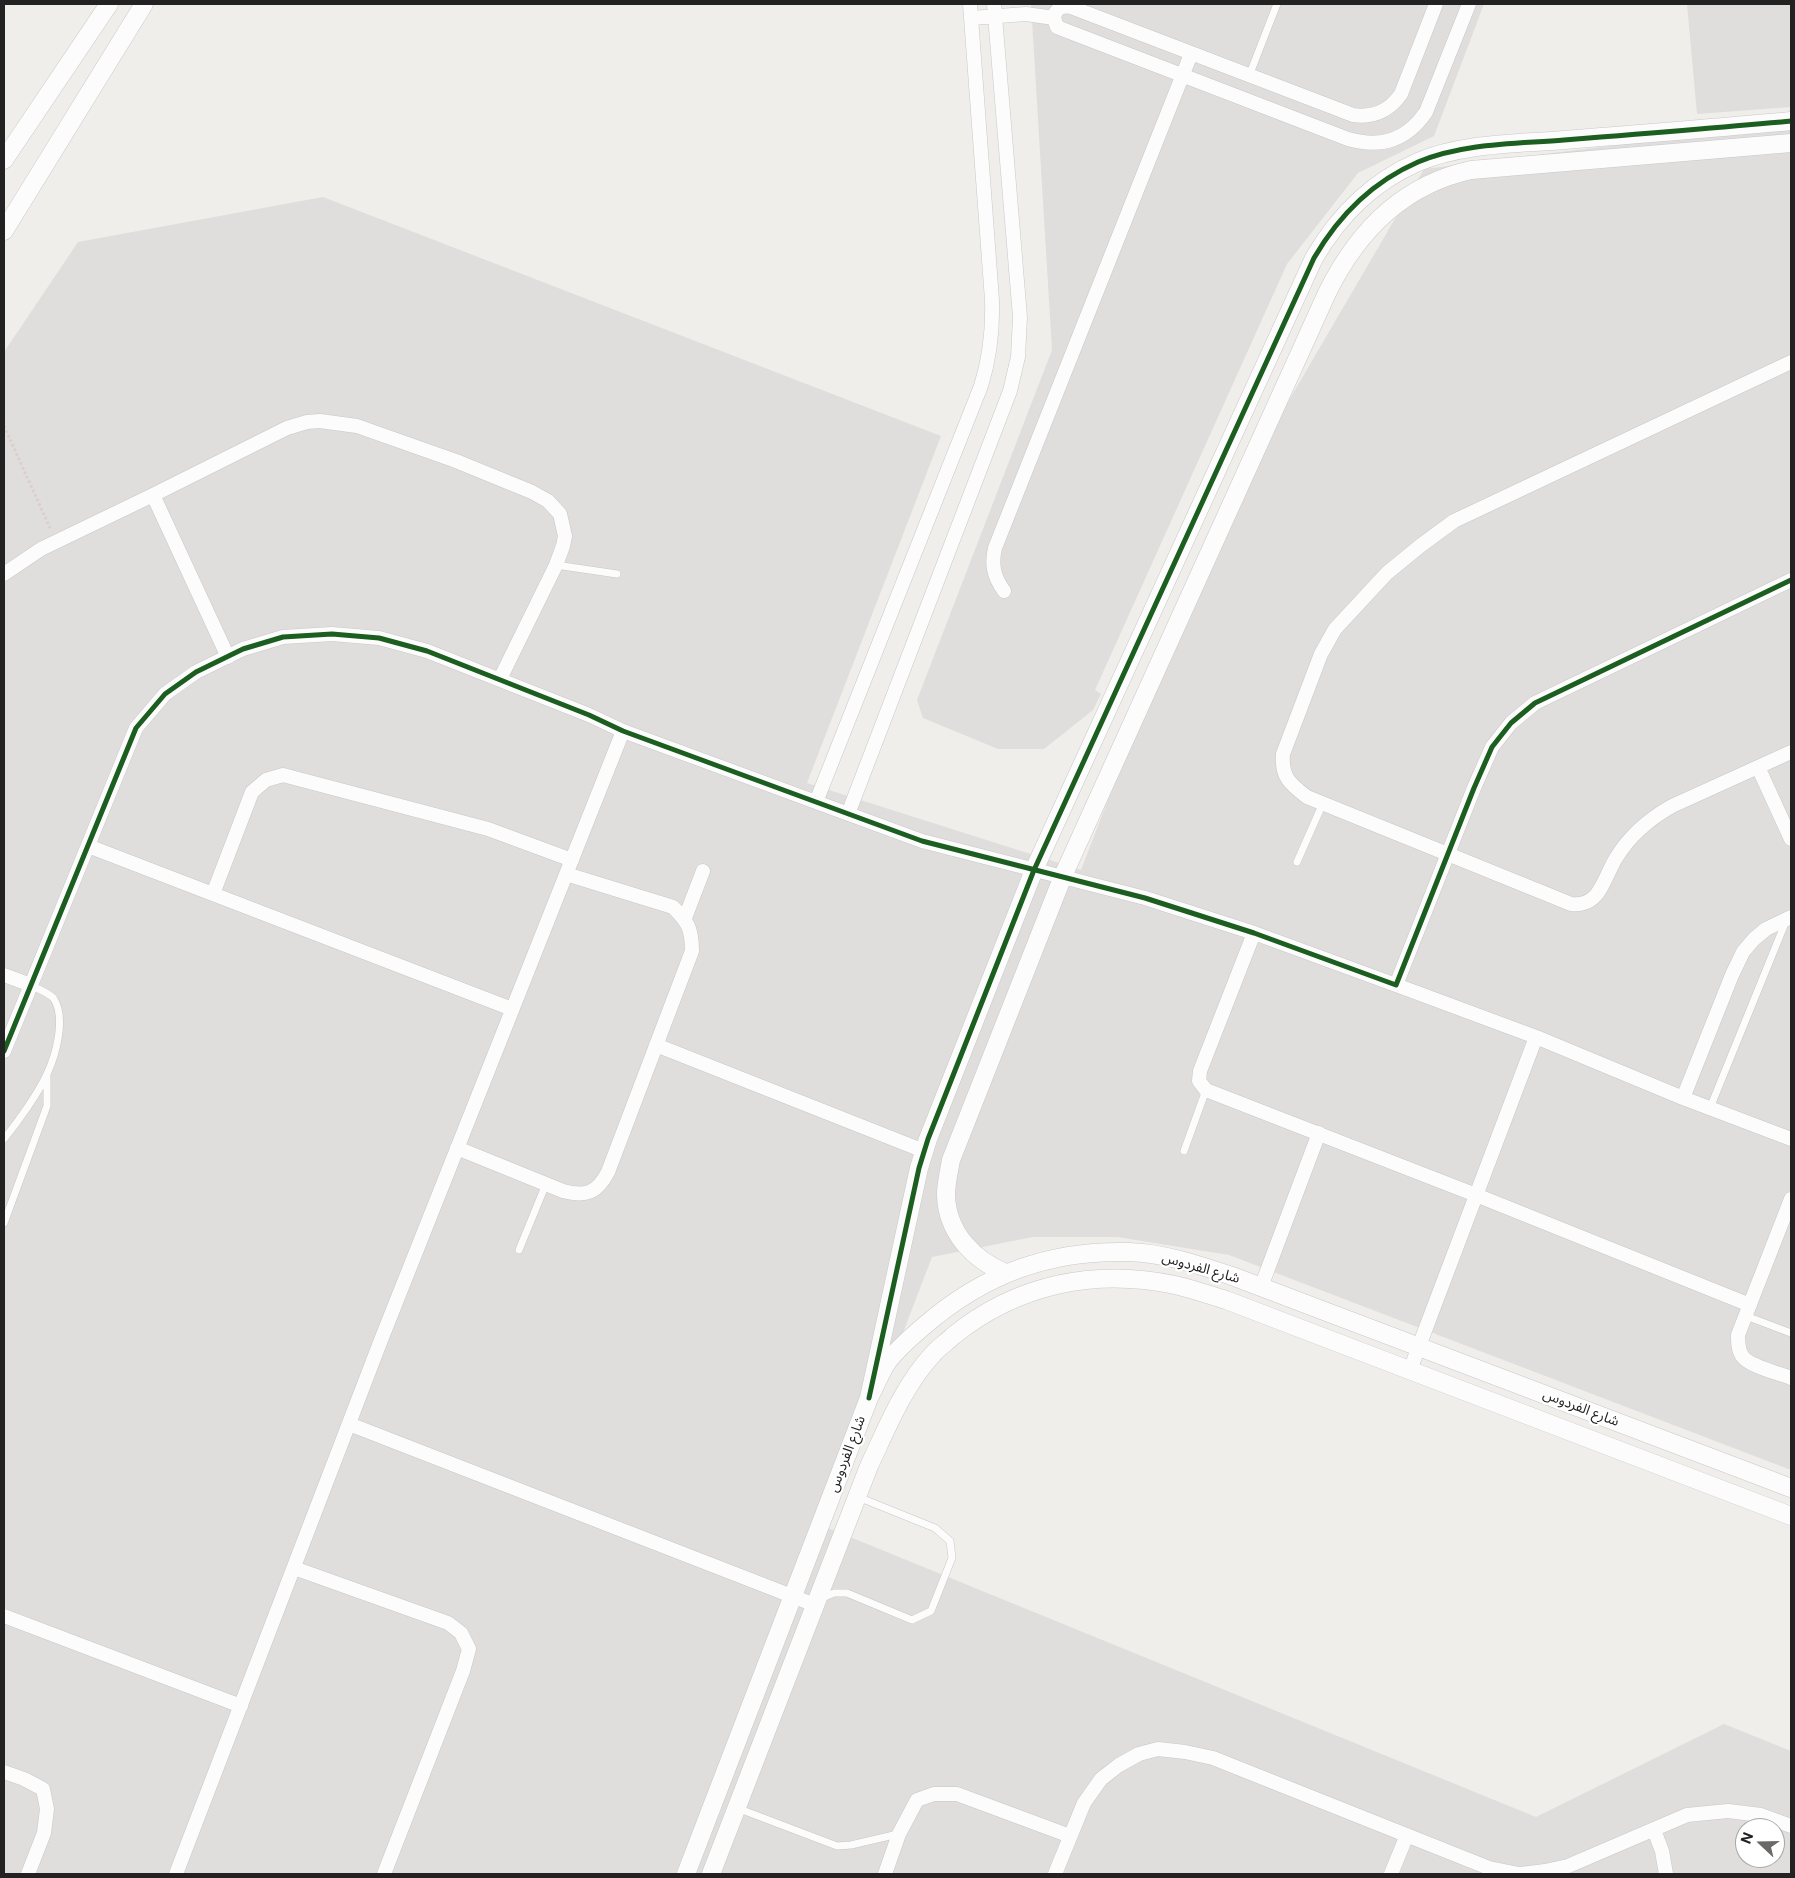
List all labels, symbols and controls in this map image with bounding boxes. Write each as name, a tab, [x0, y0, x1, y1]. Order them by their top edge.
street label: شارع الفردوس	[1160, 1249, 1242, 1287]
street label: شارع الفردوس	[1541, 1386, 1621, 1430]
street label: شارع الفردوس	[825, 1414, 869, 1494]
north arrow	[1735, 1818, 1785, 1868]
text: N	[1737, 1830, 1756, 1846]

